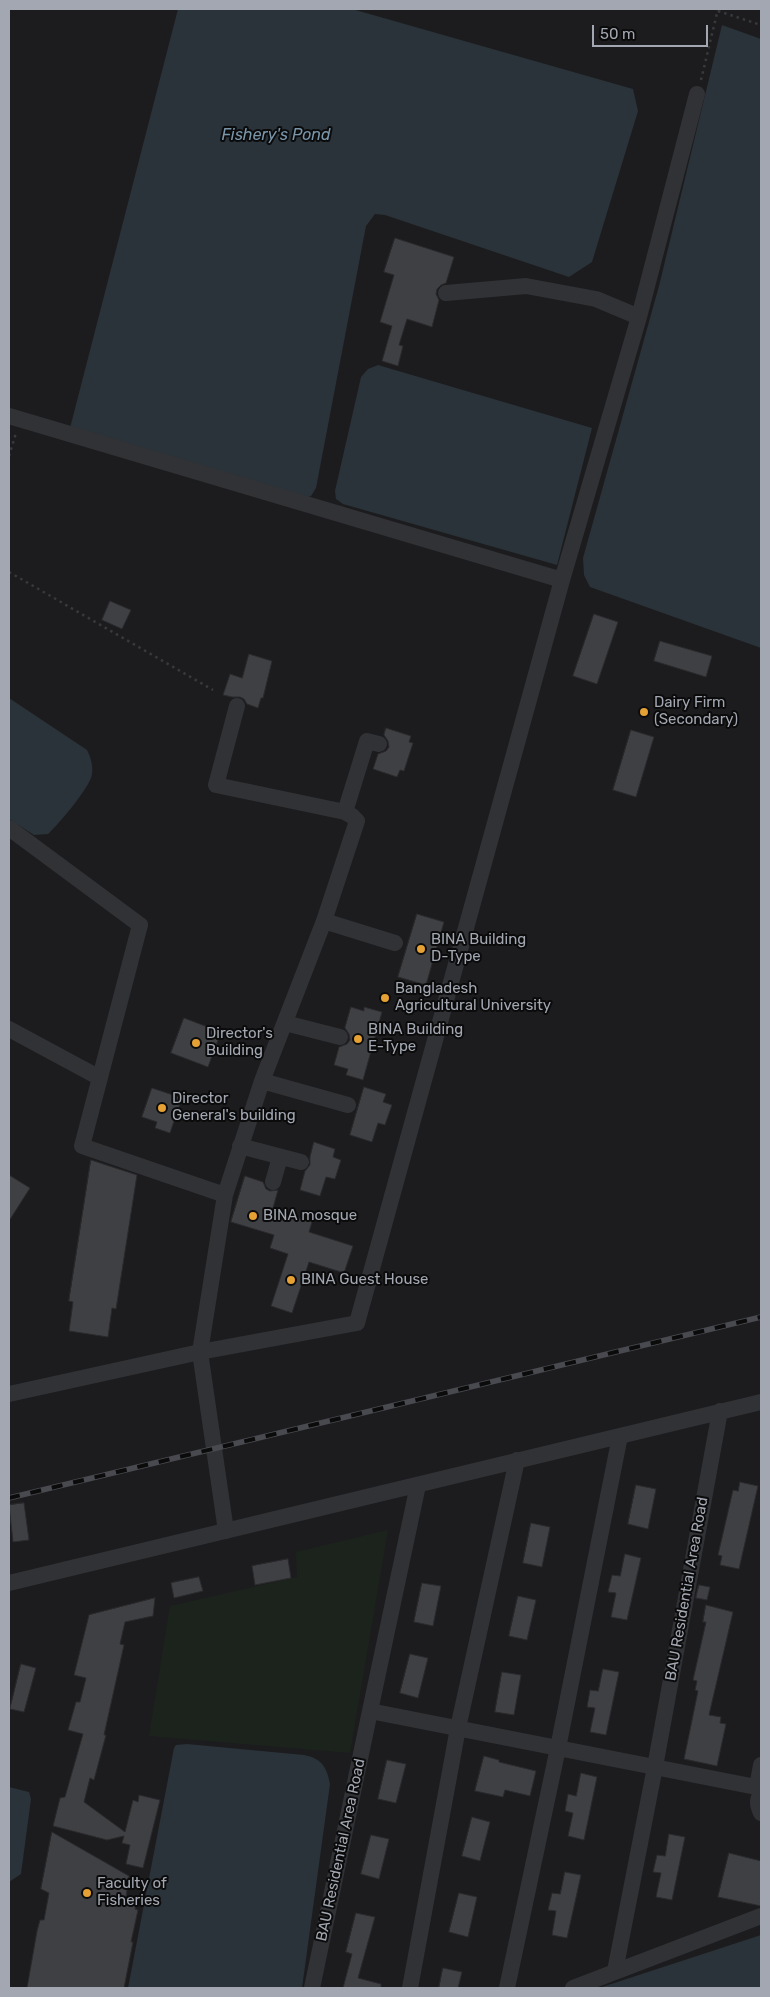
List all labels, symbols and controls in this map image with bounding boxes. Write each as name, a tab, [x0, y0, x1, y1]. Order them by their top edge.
scale bar	[595, 15, 711, 47]
text: 50 m	[600, 25, 635, 43]
water label: Fishery's Pond	[221, 125, 331, 145]
place label: Dairy Firm (Secondary)	[654, 694, 738, 729]
marker: Dairy Firm (Secondary)	[638, 706, 650, 718]
place label: BINA Building D-Type	[431, 931, 526, 966]
marker: BINA Building D-Type	[415, 943, 427, 955]
place label: Bangladesh Agricultural University	[395, 980, 551, 1015]
marker: Bangladesh Agricultural University	[379, 992, 391, 1004]
place label: BINA Building E-Type	[368, 1021, 463, 1056]
place label: Director's Building	[206, 1025, 273, 1060]
marker: BINA Building E-Type	[352, 1033, 364, 1045]
marker: Director's Building	[190, 1037, 202, 1049]
place label: Director General's building	[172, 1090, 296, 1125]
marker: Director General's building	[156, 1102, 168, 1114]
place label: BINA mosque	[263, 1207, 357, 1225]
marker: BINA mosque	[247, 1210, 259, 1222]
place label: BINA Guest House	[301, 1271, 428, 1289]
marker: BINA Guest House	[285, 1274, 297, 1286]
street label: BAU Residential Area Road	[662, 1496, 712, 1682]
street label: BAU Residential Area Road	[313, 1757, 369, 1943]
place label: Faculty of Fisheries	[97, 1875, 167, 1910]
marker: Faculty of Fisheries	[81, 1887, 93, 1899]

